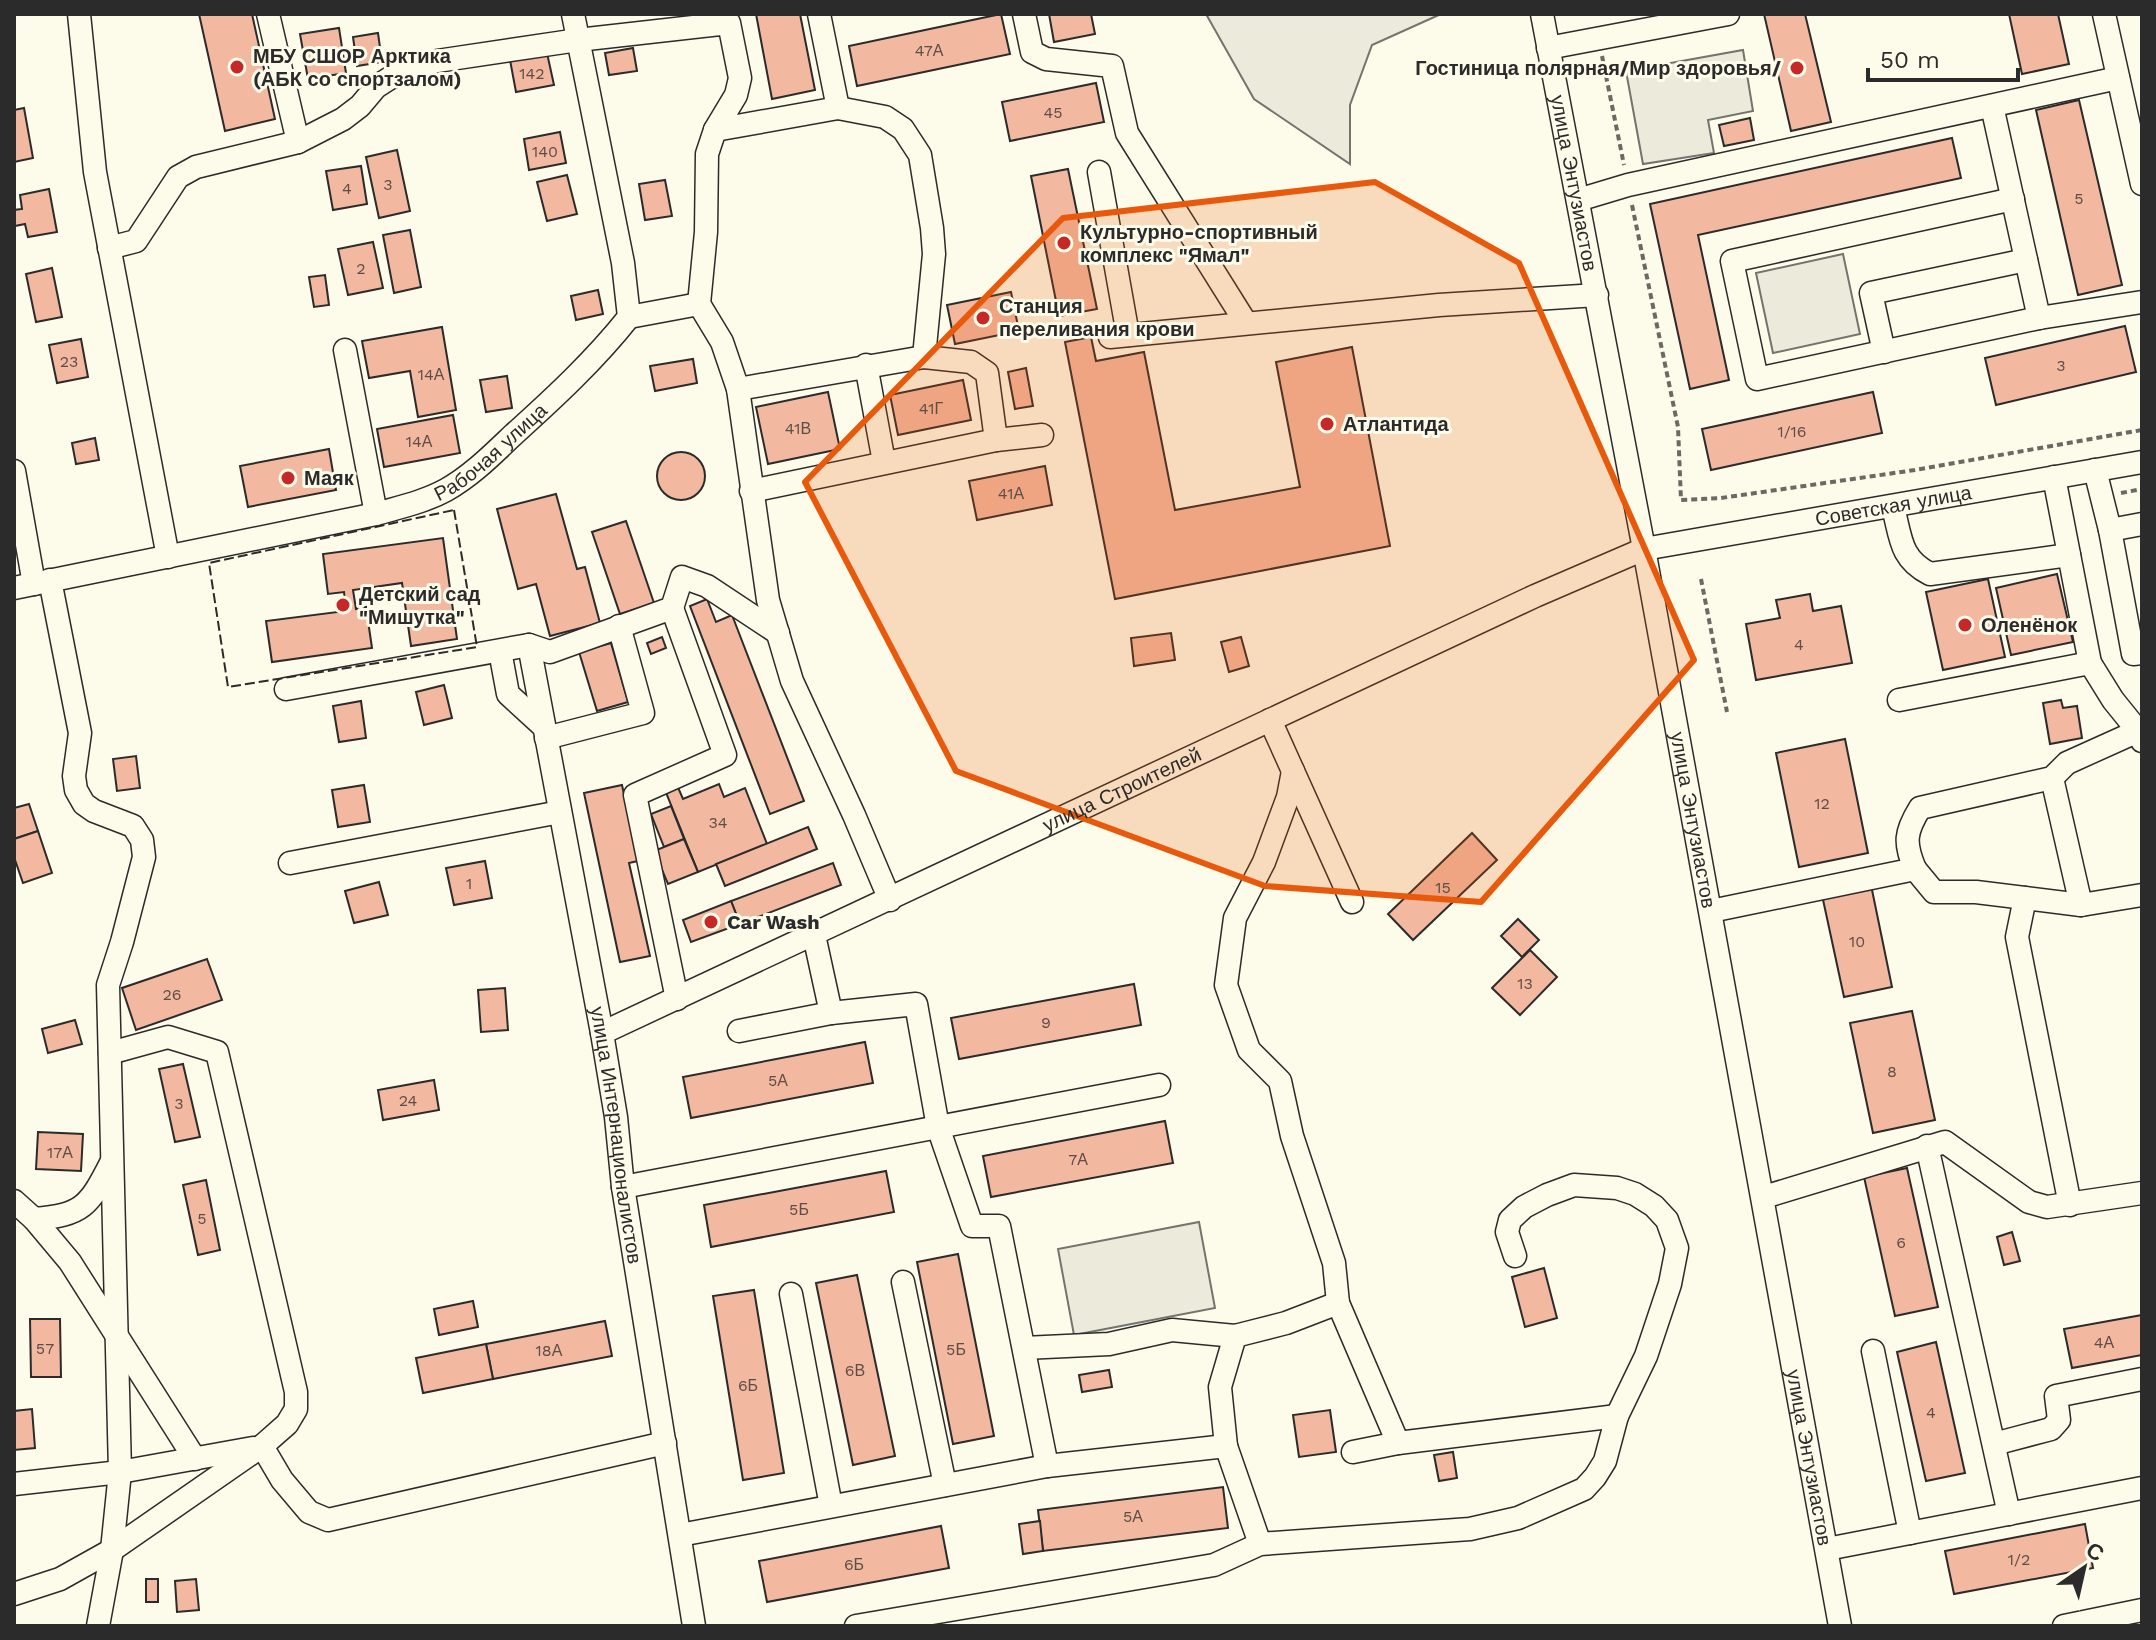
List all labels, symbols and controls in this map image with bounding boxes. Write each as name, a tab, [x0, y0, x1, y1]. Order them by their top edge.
scale bar	[1868, 32, 2018, 82]
house number: 47А	[915, 41, 944, 60]
place label: МБУ СШОР Арктика (АБК со спортзалом)	[253, 44, 462, 91]
text: 50 m	[1880, 46, 1940, 74]
place label: Гостиница полярная/Мир здоровья/	[1415, 56, 1782, 80]
marker: МБУ СШОР Арктика (АБК со спортзалом)	[228, 58, 246, 76]
marker: Гостиница полярная/Мир здоровья/	[1788, 59, 1806, 77]
house number: 142	[519, 64, 545, 83]
street label: улица Энтузиастов	[1546, 93, 1603, 273]
house number: 45	[1043, 103, 1063, 122]
house number: 140	[532, 142, 558, 161]
house number: 3	[383, 175, 393, 194]
house number: 4	[342, 179, 352, 198]
house number: 5	[2074, 189, 2084, 208]
place label: Культурно-спортивный комплекс "Ямал"	[1080, 220, 1318, 267]
marker: Культурно-спортивный комплекс "Ямал"	[1055, 234, 1073, 252]
house number: 2	[356, 259, 366, 278]
place label: Станция переливания крови	[999, 294, 1195, 341]
marker: Станция переливания крови	[974, 309, 992, 327]
house number: 23	[60, 352, 78, 371]
house number: 3	[2056, 356, 2066, 375]
house number: 14А	[418, 365, 445, 384]
street label: Рабочая улица	[430, 398, 552, 506]
house number: 41Г	[919, 399, 944, 418]
place label: Атлантида	[1343, 412, 1449, 436]
marker: Атлантида	[1318, 415, 1336, 433]
house number: 41В	[785, 419, 811, 438]
house number: 1/16	[1777, 422, 1807, 441]
house number: 14А	[406, 432, 433, 451]
place label: Маяк	[304, 466, 355, 490]
marker: Маяк	[279, 469, 297, 487]
street label: Советская улица	[1813, 480, 1974, 531]
house number: 41А	[998, 484, 1025, 503]
place label: Детский сад "Мишутка"	[359, 582, 481, 629]
marker: Детский сад "Мишутка"	[334, 596, 352, 614]
place label: Оленёнок	[1981, 613, 2078, 637]
marker: Оленёнок	[1956, 616, 1974, 634]
house number: 4	[1794, 635, 1804, 654]
street label: улица Энтузиастов	[1665, 730, 1721, 910]
street label: улица Строителей	[1039, 742, 1205, 837]
house number: 12	[1814, 794, 1830, 813]
house number: 34	[708, 813, 728, 832]
house number: 1	[466, 874, 472, 893]
house number: 15	[1435, 878, 1451, 897]
place label: Car Wash	[727, 910, 820, 934]
marker: Car Wash	[702, 913, 720, 931]
house number: 10	[1849, 932, 1865, 951]
house number: 13	[1517, 974, 1533, 993]
house number: 26	[162, 985, 182, 1004]
street label: улица Интернационалистов	[585, 1004, 647, 1266]
house number: 9	[1041, 1013, 1051, 1032]
house number: 8	[1887, 1062, 1897, 1081]
house number: 5А	[768, 1071, 788, 1090]
house number: 24	[399, 1091, 418, 1110]
house number: 3	[174, 1094, 184, 1113]
house number: 17А	[47, 1143, 73, 1162]
house number: 7А	[1068, 1150, 1088, 1169]
house number: 5Б	[789, 1200, 809, 1219]
house number: 5	[197, 1209, 207, 1228]
house number: 6	[1896, 1233, 1906, 1252]
house number: 4А	[2094, 1333, 2115, 1352]
house number: 57	[36, 1339, 54, 1358]
house number: 5Б	[946, 1340, 966, 1359]
house number: 18А	[536, 1341, 563, 1360]
house number: 6В	[845, 1361, 865, 1380]
street label: улица Энтузиастов	[1782, 1367, 1837, 1548]
house number: 6Б	[738, 1376, 758, 1395]
house number: 4	[1926, 1403, 1936, 1422]
house number: 5А	[1123, 1507, 1143, 1526]
north arrow	[2044, 1528, 2124, 1608]
text: С	[2081, 1537, 2109, 1567]
house number: 1/2	[2008, 1550, 2030, 1569]
house number: 6Б	[844, 1555, 864, 1574]

